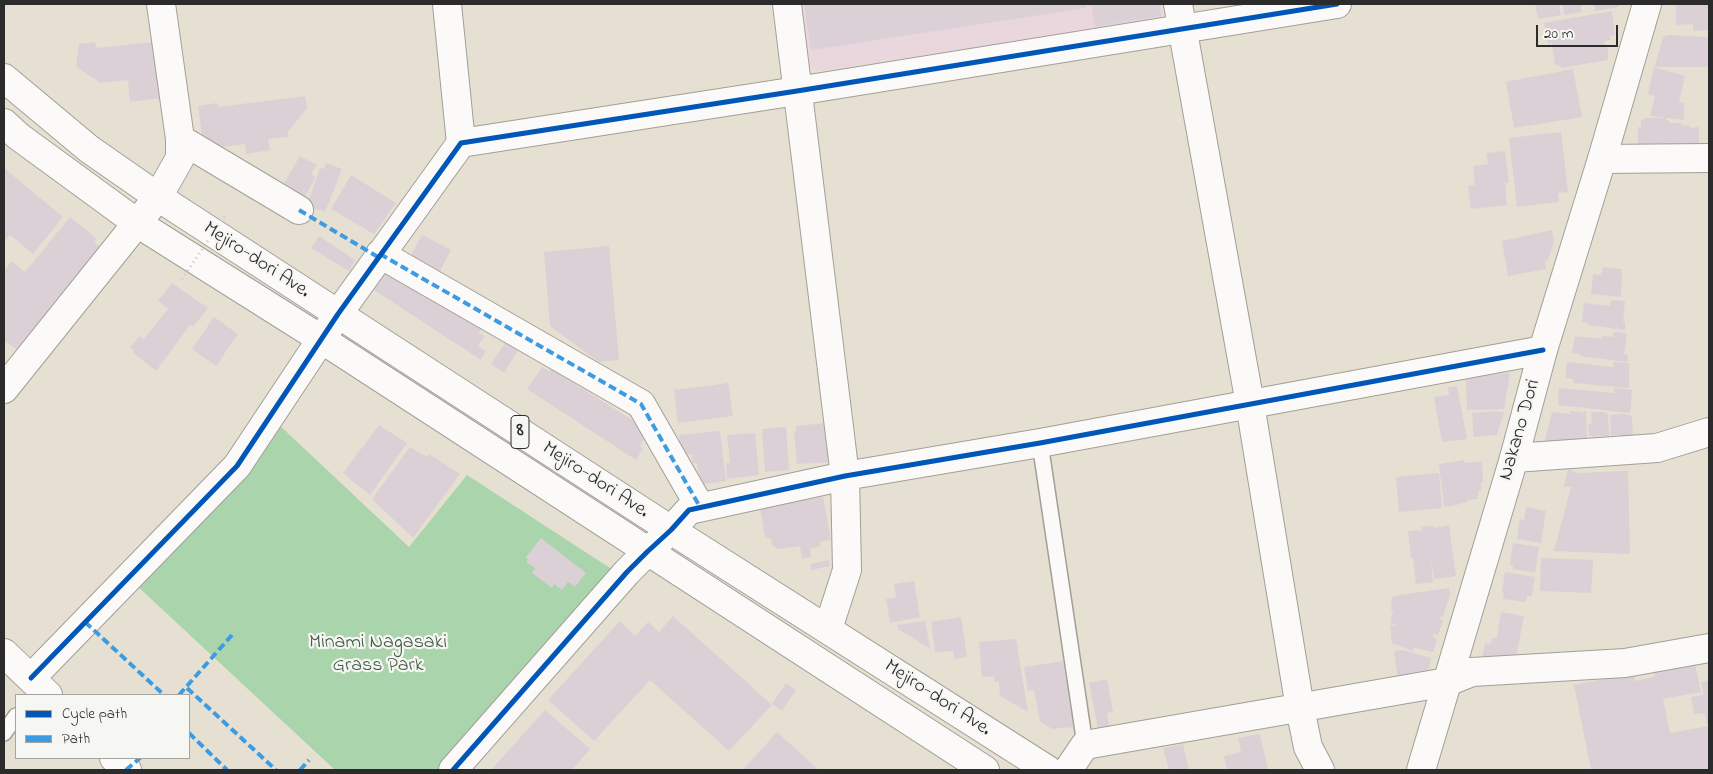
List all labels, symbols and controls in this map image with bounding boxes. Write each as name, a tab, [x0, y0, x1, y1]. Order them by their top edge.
scale bar	[1538, 15, 1620, 47]
text: 20 m	[1544, 23, 1573, 45]
street label: Mejiro-dori Ave.	[198, 217, 314, 305]
street label: Nakano Dori	[1495, 377, 1547, 483]
road number: 8	[511, 416, 529, 448]
street label: Mejiro-dori Ave.	[537, 437, 653, 525]
park label: Minami Nagasaki Grass Park	[309, 632, 447, 679]
street label: Mejiro-dori Ave.	[879, 655, 995, 743]
legend	[15, 694, 190, 759]
text: Cycle path	[62, 703, 127, 725]
text: Path	[62, 728, 90, 750]

